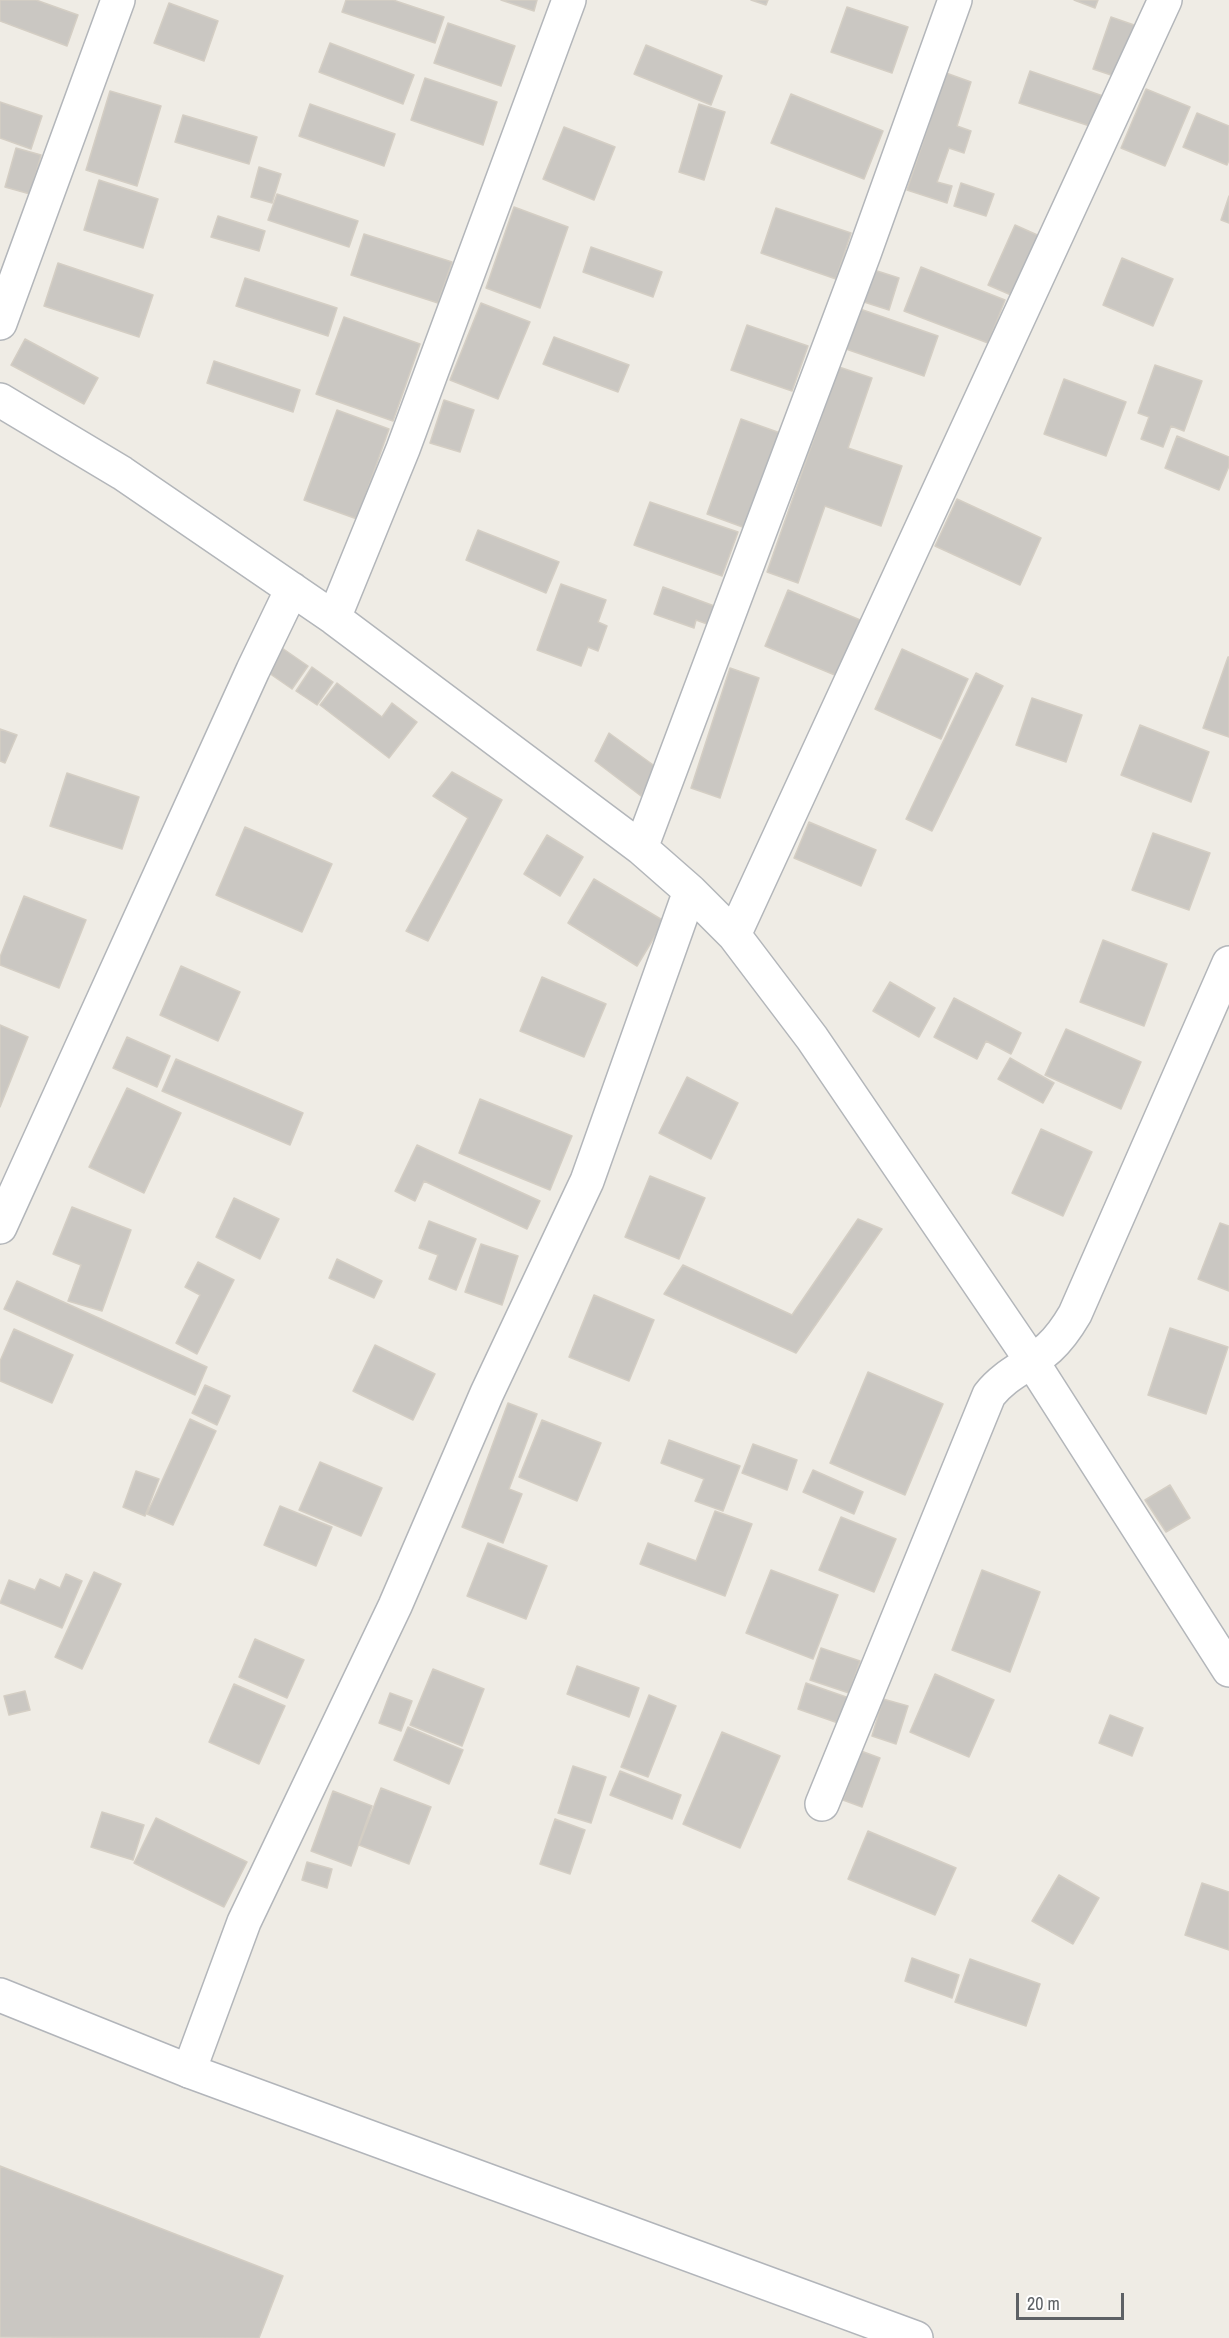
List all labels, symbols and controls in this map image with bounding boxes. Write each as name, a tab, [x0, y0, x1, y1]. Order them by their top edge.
scale bar	[1019, 2281, 1127, 2319]
text: 20 m	[1027, 2291, 1060, 2316]

